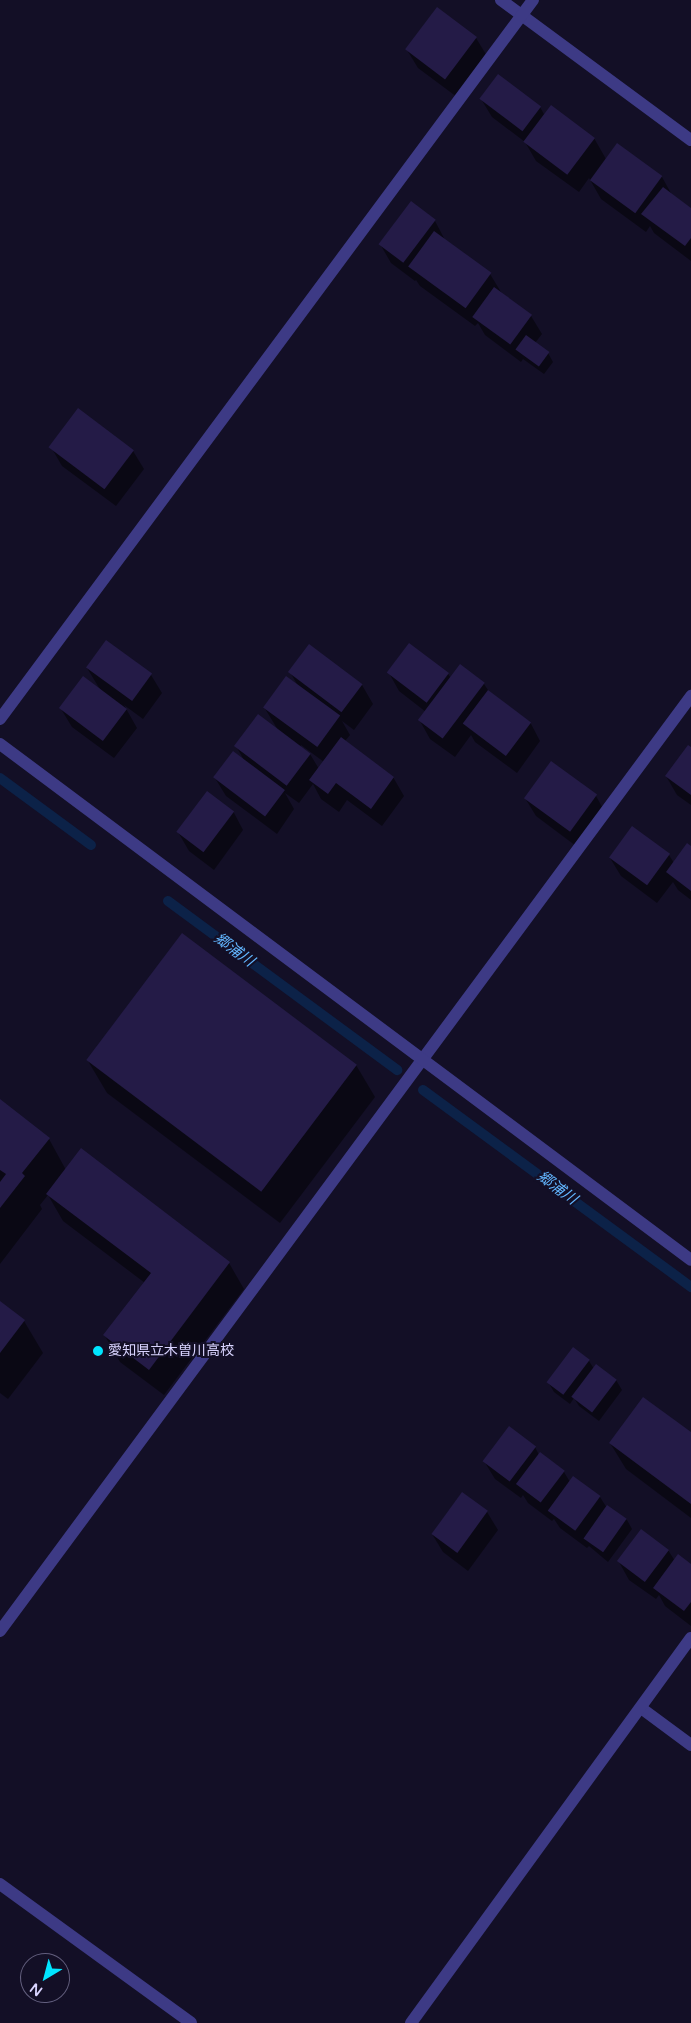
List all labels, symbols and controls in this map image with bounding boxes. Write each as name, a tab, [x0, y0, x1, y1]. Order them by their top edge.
water label: 郷浦川	[211, 929, 257, 971]
water label: 郷浦川	[534, 1167, 580, 1209]
place label: 愛知県立木曽川高校	[108, 1343, 234, 1359]
marker: 愛知県立木曽川高校	[92, 1345, 104, 1357]
north arrow	[20, 1953, 70, 2003]
text: N	[27, 1979, 46, 2000]

